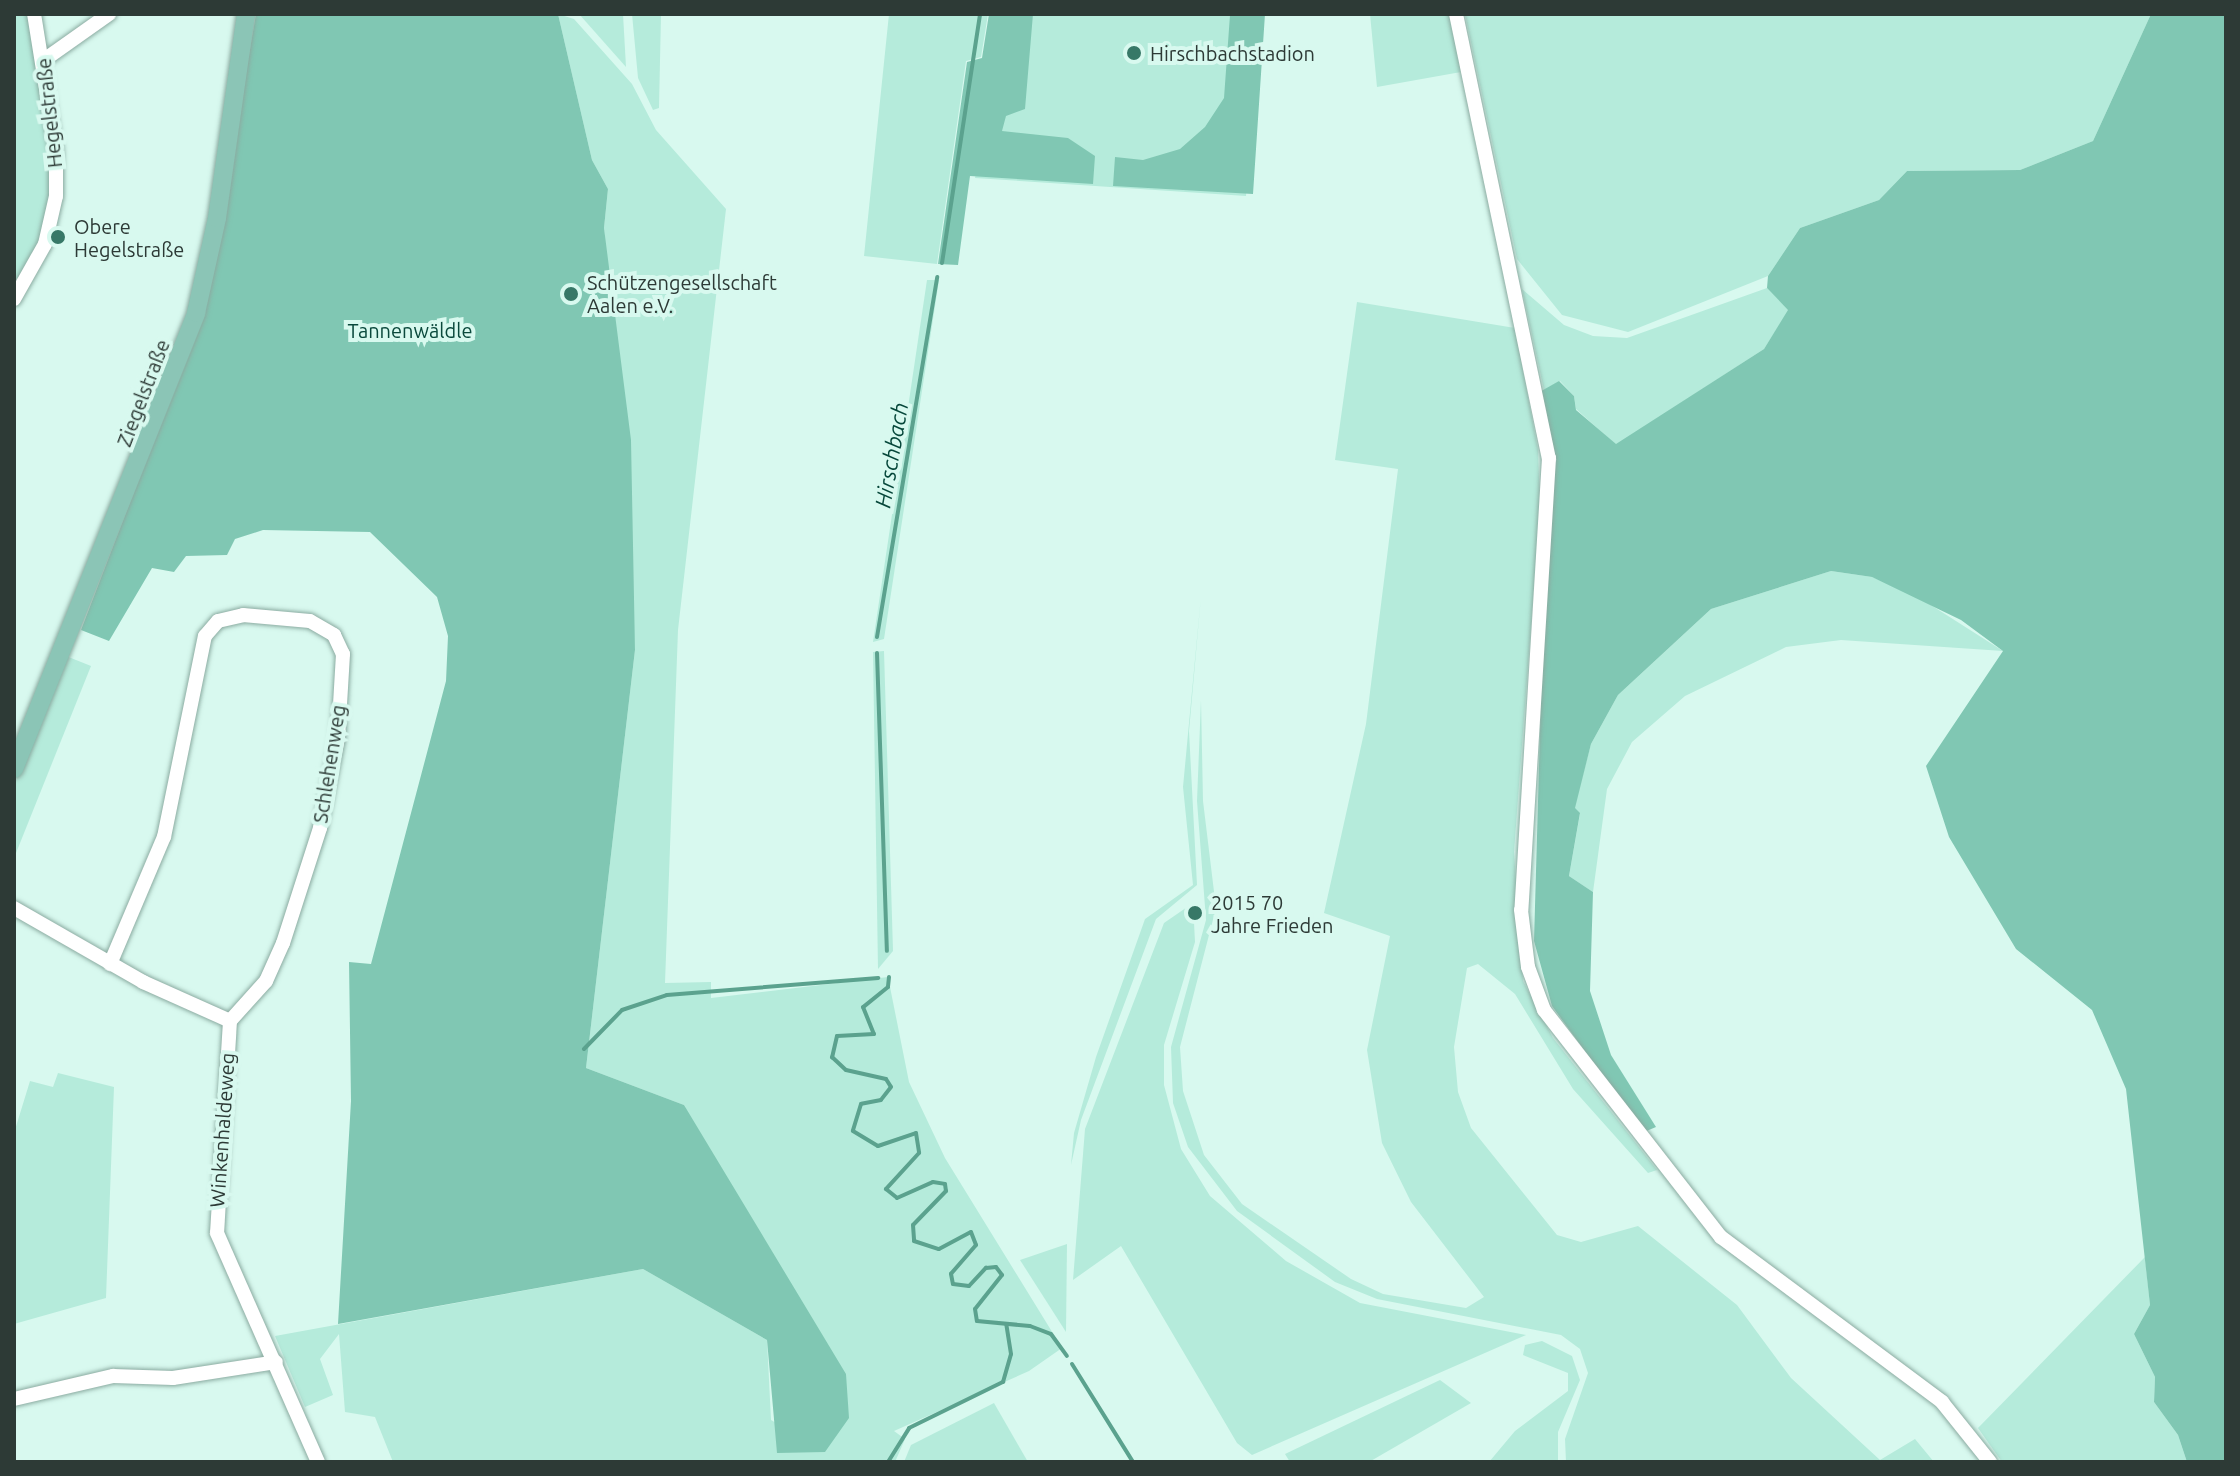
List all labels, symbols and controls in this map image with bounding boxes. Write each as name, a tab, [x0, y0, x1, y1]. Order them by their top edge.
place label: Hirschbachstadion	[1150, 41, 1315, 65]
marker: Hirschbachstadion	[1125, 44, 1143, 62]
street label: Hegelstraße	[31, 57, 67, 169]
place label: Obere Hegelstraße	[74, 214, 184, 261]
marker: Obere Hegelstraße	[49, 228, 67, 246]
place label: Schützengesellschaft Aalen e.V.	[587, 270, 777, 317]
marker: Schützengesellschaft Aalen e.V.	[562, 285, 580, 303]
park label: Tannenwäldle	[348, 318, 472, 342]
street label: Ziegelstraße	[112, 336, 174, 450]
water label: Hirschbach	[869, 400, 913, 510]
street label: Schlehenweg	[308, 703, 350, 825]
place label: 2015 70 Jahre Frieden	[1211, 890, 1334, 937]
marker: 2015 70 Jahre Frieden	[1186, 904, 1204, 922]
street label: Winkenhaldeweg	[205, 1052, 239, 1208]

